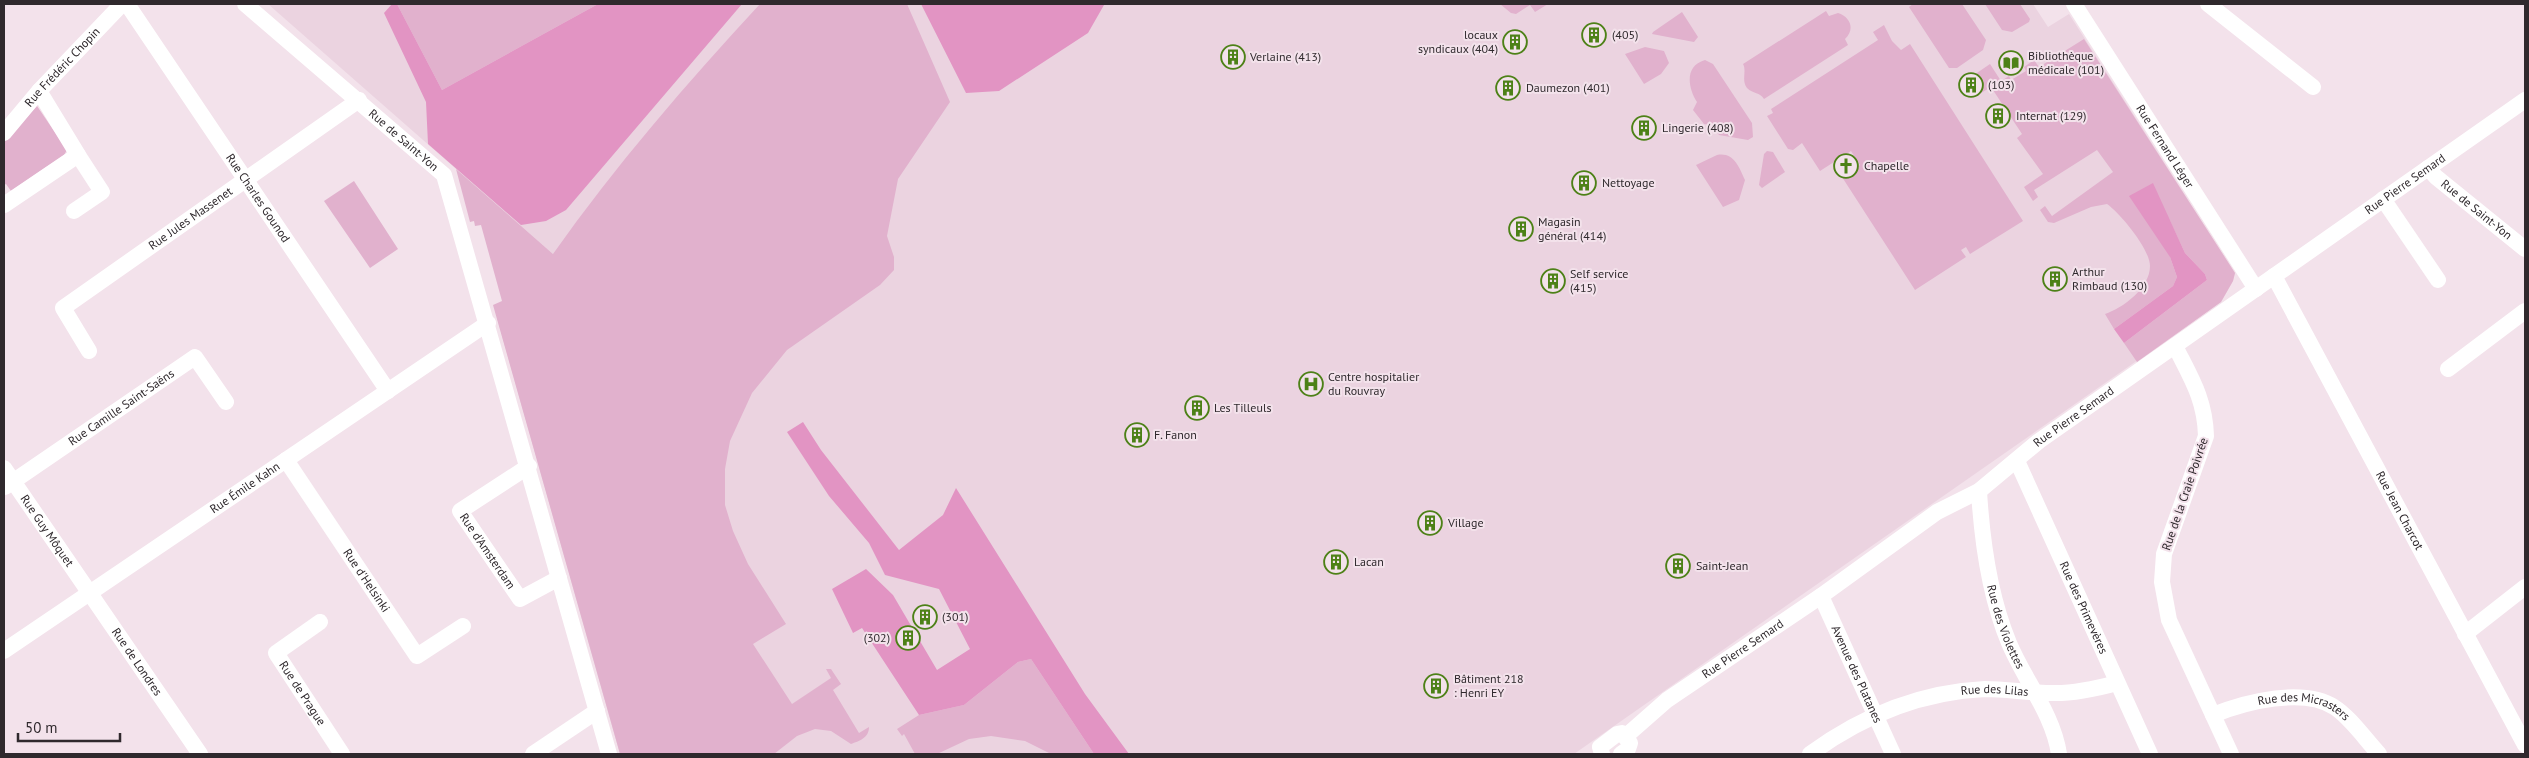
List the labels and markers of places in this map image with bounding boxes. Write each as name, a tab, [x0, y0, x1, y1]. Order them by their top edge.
building icon: (405)	[1581, 22, 1607, 48]
place label: locaux syndicaux (404)	[1418, 27, 1498, 56]
place label: (405)	[1612, 27, 1638, 42]
building icon: locaux syndicaux (404)	[1502, 29, 1528, 55]
building icon: Verlaine (413)	[1220, 44, 1246, 70]
place label: Bibliothèque médicale (101)	[2028, 48, 2104, 77]
place label: Verlaine (413)	[1249, 49, 1321, 64]
library icon: Bibliothèque médicale (101)	[1998, 50, 2024, 76]
building icon: (103)	[1958, 72, 1984, 98]
building icon: Daumezon (401)	[1495, 75, 1521, 101]
place label: (103)	[1988, 77, 2014, 92]
place label: Daumezon (401)	[1526, 80, 1610, 95]
building icon: Internat (129)	[1985, 103, 2011, 129]
place label: Internat (129)	[2016, 108, 2086, 123]
building icon: Lingerie (408)	[1631, 115, 1657, 141]
place label: Lingerie (408)	[1662, 120, 1733, 135]
church icon: Chapelle	[1833, 153, 1859, 179]
place label: Chapelle	[1864, 158, 1909, 173]
building icon: Nettoyage	[1571, 170, 1597, 196]
place label: Nettoyage	[1602, 175, 1655, 190]
place label: Magasin général (414)	[1538, 214, 1606, 243]
building icon: Magasin général (414)	[1508, 216, 1534, 242]
place label: Arthur Rimbaud (130)	[2072, 264, 2147, 293]
place label: Self service (415)	[1570, 266, 1628, 295]
building icon: Arthur Rimbaud (130)	[2042, 266, 2068, 292]
building icon: Self service (415)	[1540, 268, 1566, 294]
place label: Centre hospitalier du Rouvray	[1328, 369, 1419, 398]
hospital icon: Centre hospitalier du Rouvray	[1298, 371, 1324, 397]
building icon: Les Tilleuls	[1184, 395, 1210, 421]
place label: Les Tilleuls	[1214, 400, 1271, 415]
building icon: F. Fanon	[1124, 422, 1150, 448]
place label: F. Fanon	[1154, 427, 1197, 442]
building icon: Village	[1417, 510, 1443, 536]
place label: Village	[1447, 515, 1484, 530]
building icon: Lacan	[1323, 549, 1349, 575]
building icon: Saint-Jean	[1665, 553, 1691, 579]
place label: Lacan	[1354, 554, 1384, 569]
place label: Saint-Jean	[1696, 558, 1748, 573]
building icon: (301)	[912, 604, 938, 630]
place label: (301)	[942, 609, 968, 624]
building icon: (302)	[895, 625, 921, 651]
place label: (302)	[864, 630, 890, 645]
place label: Bâtiment 218 : Henri EY	[1454, 671, 1524, 700]
building icon: Bâtiment 218 : Henri EY	[1423, 673, 1449, 699]

